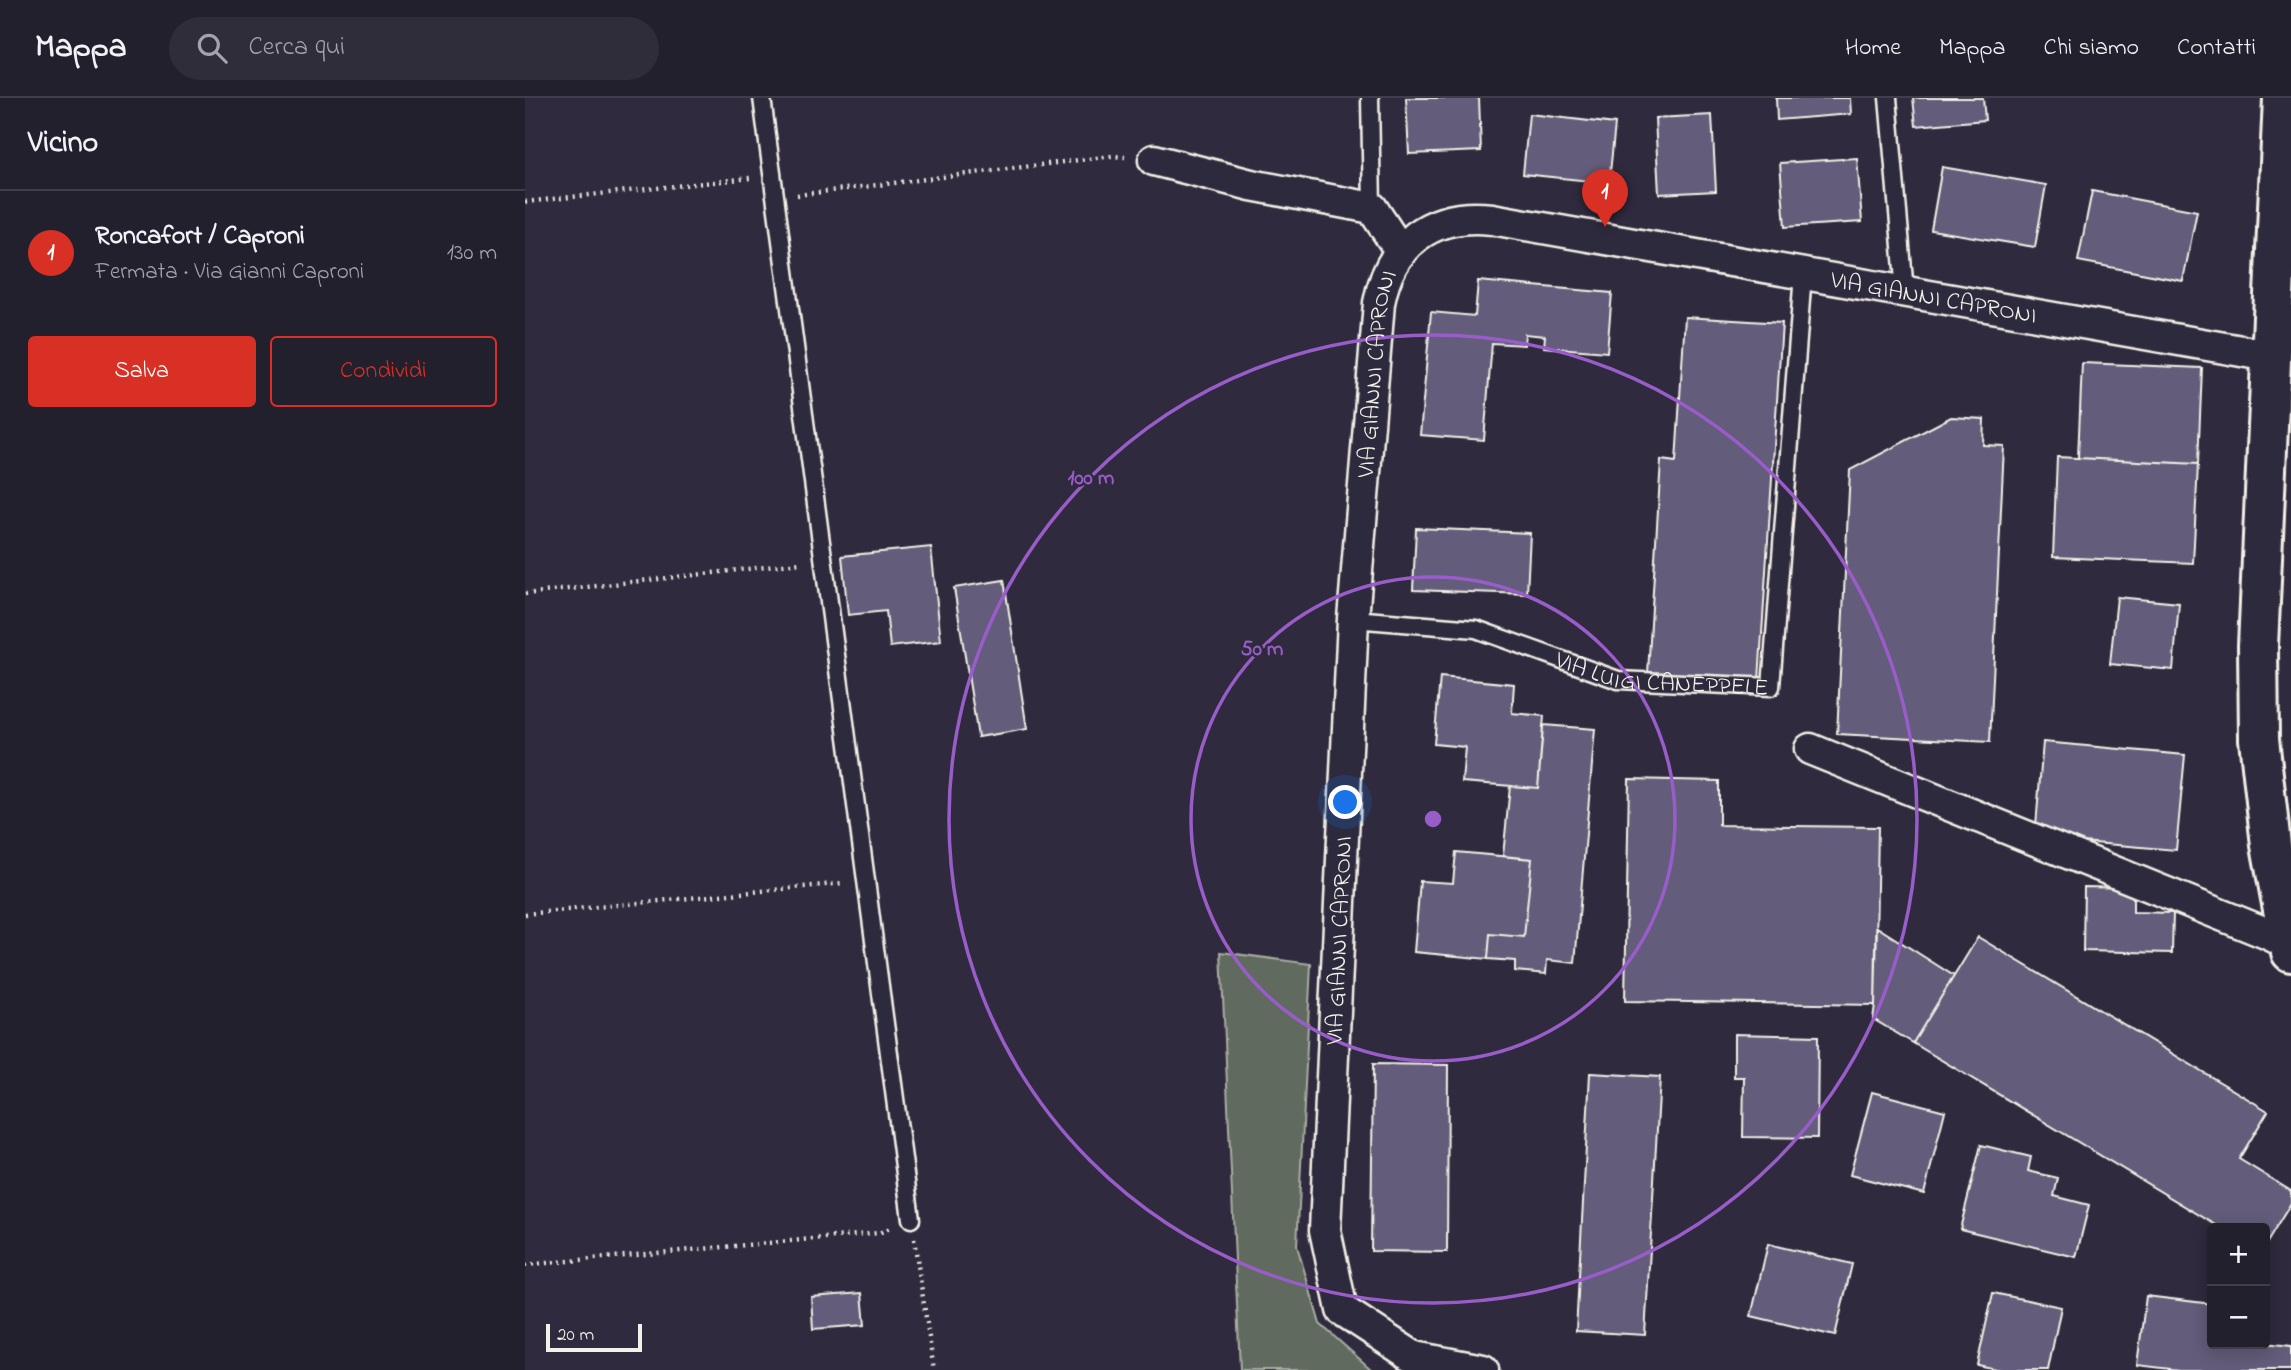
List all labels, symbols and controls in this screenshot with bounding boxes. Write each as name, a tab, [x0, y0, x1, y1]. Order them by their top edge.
search box	[169, 17, 659, 80]
text: Mappa	[35, 24, 127, 72]
icon: search	[193, 29, 231, 67]
text: Cerca qui	[249, 29, 345, 67]
text: Home	[1845, 31, 1901, 66]
text: Mappa	[1939, 31, 2006, 66]
text: Chi siamo	[2044, 31, 2139, 66]
text: Contatti	[2177, 31, 2256, 66]
text: Vicino	[28, 122, 98, 166]
pin: 1	[1582, 169, 1628, 227]
text: Roncafort / Caproni	[95, 218, 305, 256]
text: 1	[47, 237, 55, 270]
text: 130 m	[447, 237, 497, 270]
text: Fermata · Via Gianni Caproni	[95, 256, 364, 289]
street label: VIA GIANNI CAPRONI	[1827, 264, 2039, 335]
street label: VIA GIANNI CAPRONI	[1350, 265, 1407, 480]
button: Salva	[28, 336, 256, 407]
button: Condividi	[270, 336, 497, 407]
text: 100 m	[1068, 464, 1114, 494]
text: 50 m	[1241, 635, 1283, 665]
street label: VIA LUIGI CANEPPELE	[1549, 644, 1769, 707]
your location	[1328, 785, 1362, 819]
centre of rings	[1421, 807, 1445, 831]
street label: VIA GIANNI CAPRONI	[1318, 835, 1363, 1047]
map controls	[2207, 1223, 2270, 1349]
button: +	[2207, 1223, 2270, 1286]
button: −	[2207, 1286, 2270, 1349]
scale bar	[546, 1321, 642, 1353]
text: 20 m	[557, 1322, 594, 1349]

